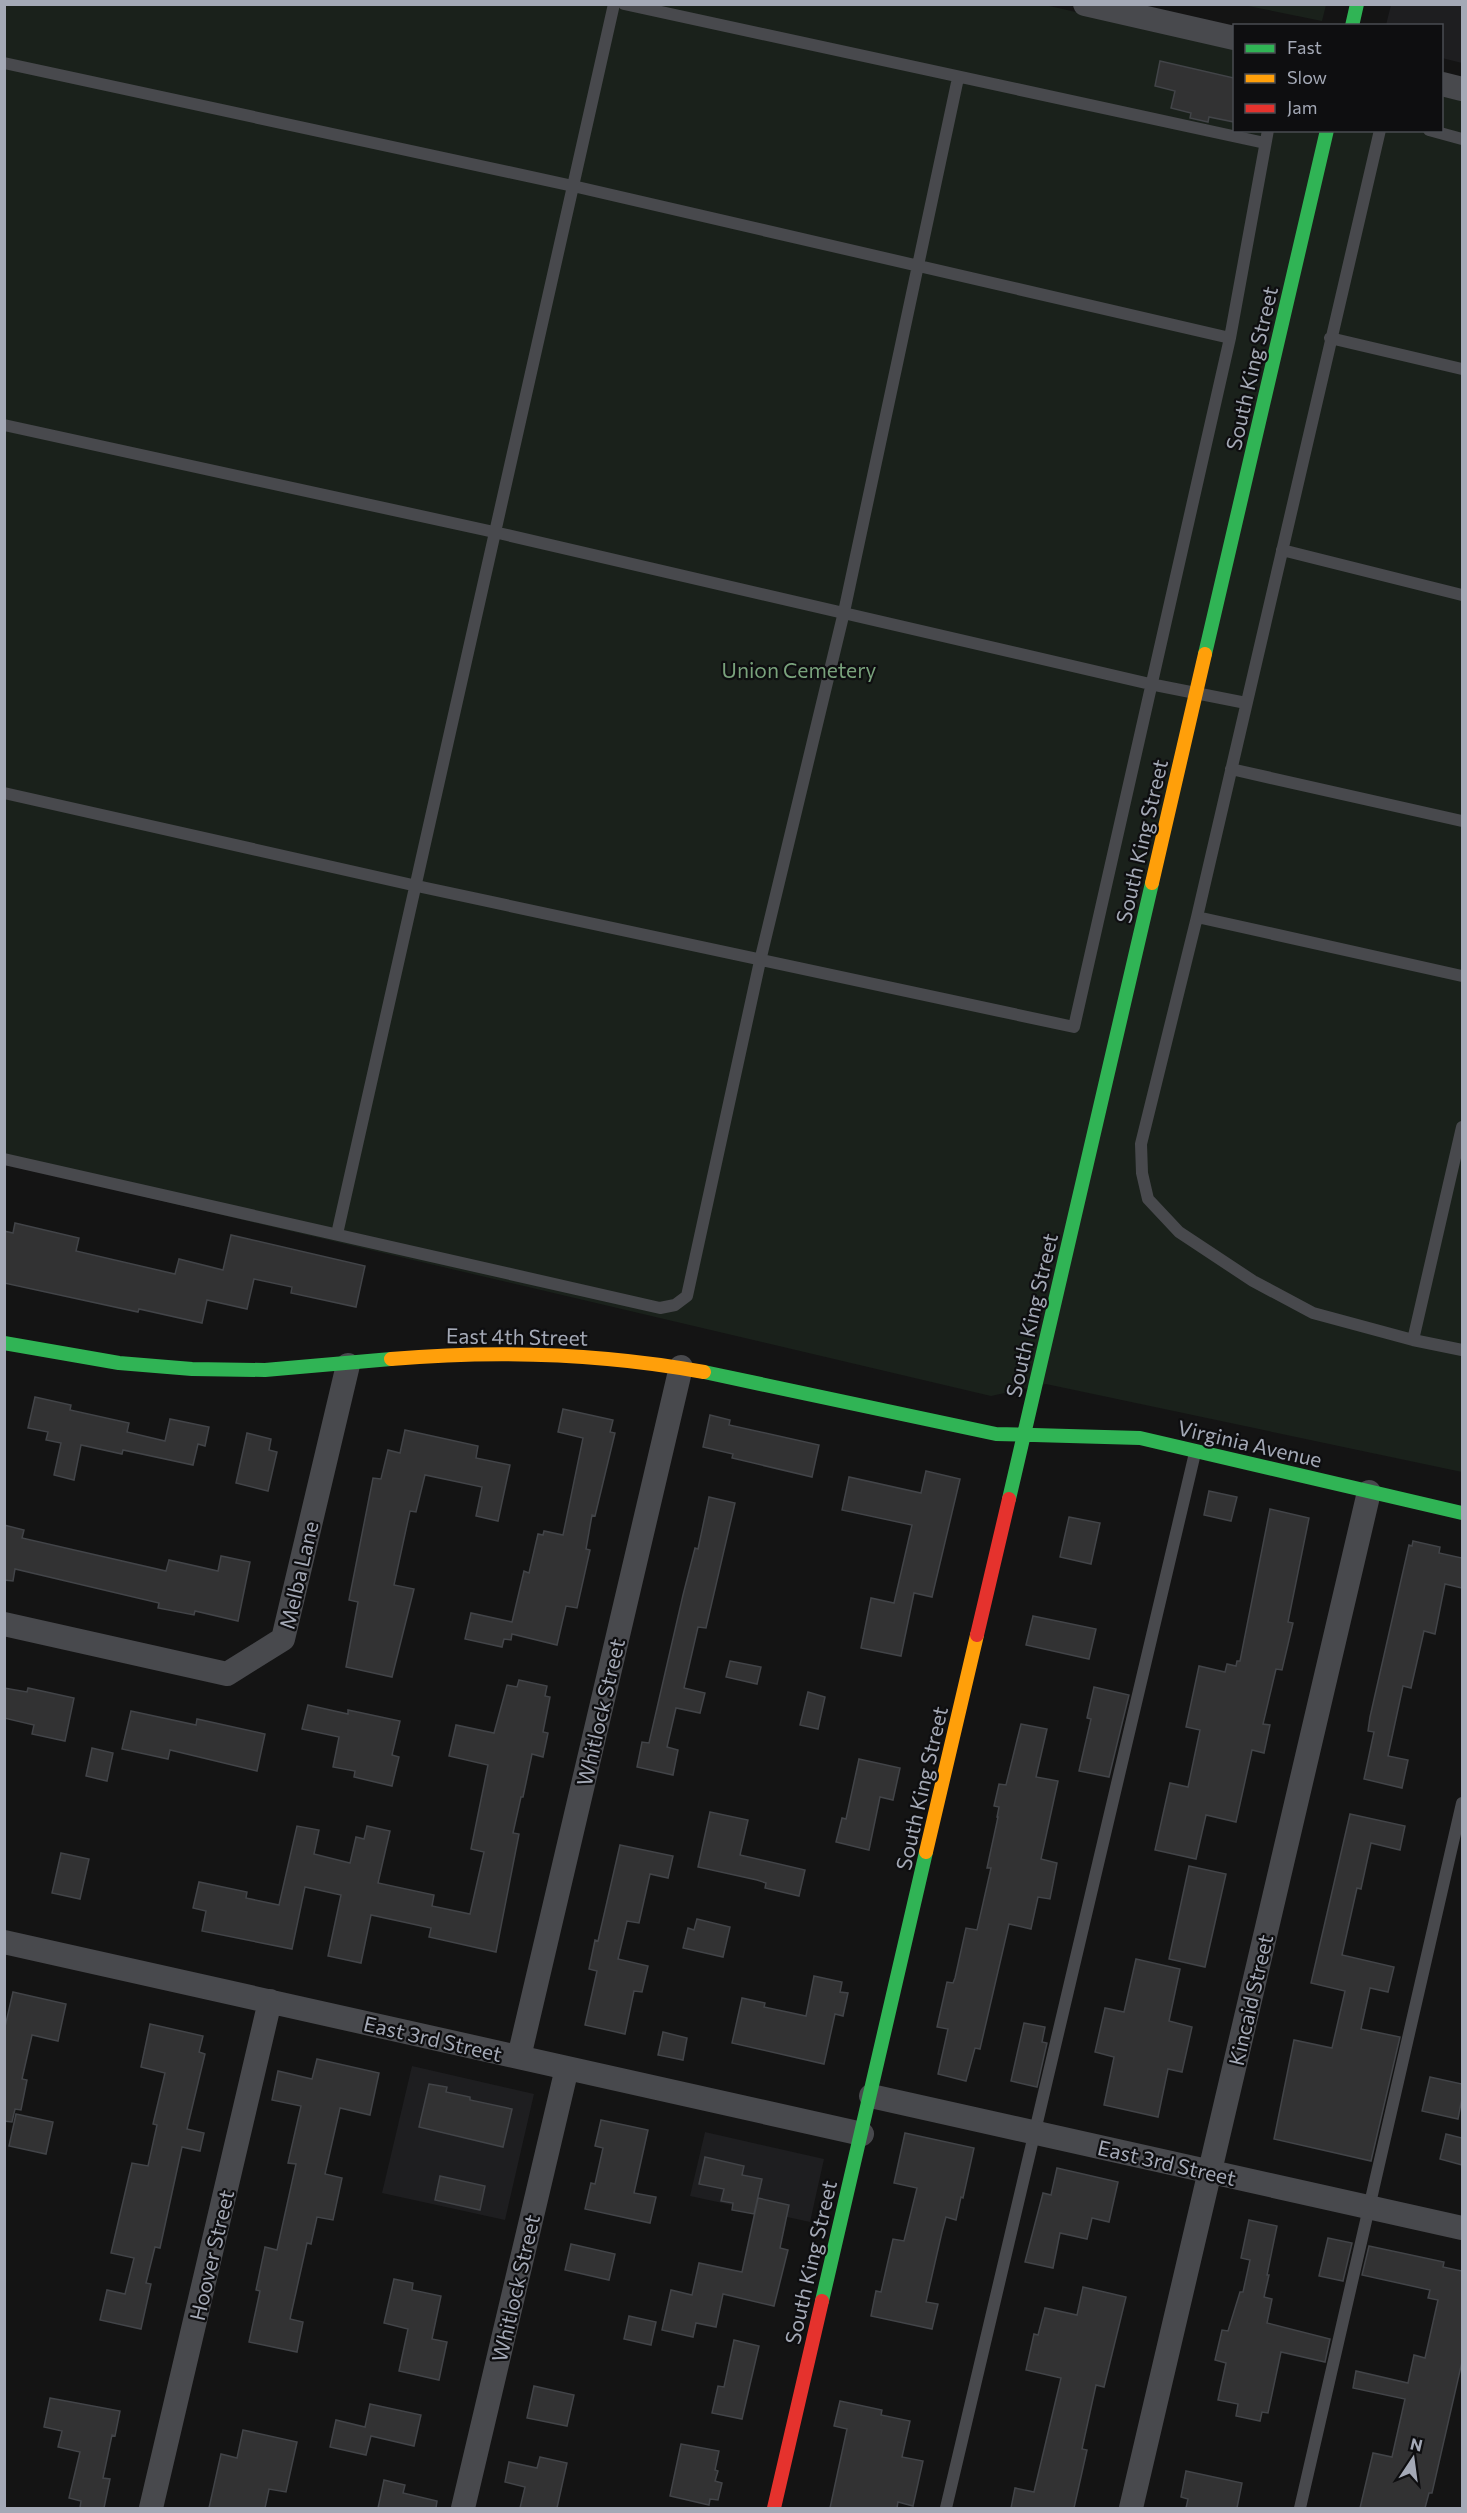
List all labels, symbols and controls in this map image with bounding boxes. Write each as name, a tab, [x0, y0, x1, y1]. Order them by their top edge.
legend	[1233, 24, 1443, 132]
text: Fast	[1287, 36, 1322, 58]
text: Slow	[1287, 66, 1327, 88]
text: Jam	[1287, 96, 1317, 118]
street label: South King Street	[1220, 284, 1282, 452]
park label: Union Cemetery	[722, 657, 877, 682]
street label: South King Street	[1110, 757, 1172, 925]
street label: South King Street	[1000, 1231, 1062, 1399]
street label: East 4th Street	[446, 1322, 588, 1350]
street label: Virginia Avenue	[1175, 1414, 1325, 1472]
street label: Melba Lane	[273, 1519, 323, 1631]
street label: Whitlock Street	[571, 1636, 629, 1788]
street label: South King Street	[890, 1704, 952, 1872]
street label: Kincaid Street	[1223, 1932, 1277, 2068]
street label: East 3rd Street	[361, 2010, 505, 2066]
street label: East 3rd Street	[1095, 2134, 1239, 2190]
street label: South King Street	[779, 2178, 841, 2346]
street label: Hoover Street	[184, 2187, 238, 2323]
street label: Whitlock Street	[486, 2212, 544, 2364]
north arrow	[1383, 2429, 1443, 2489]
text: N	[1409, 2433, 1424, 2455]

